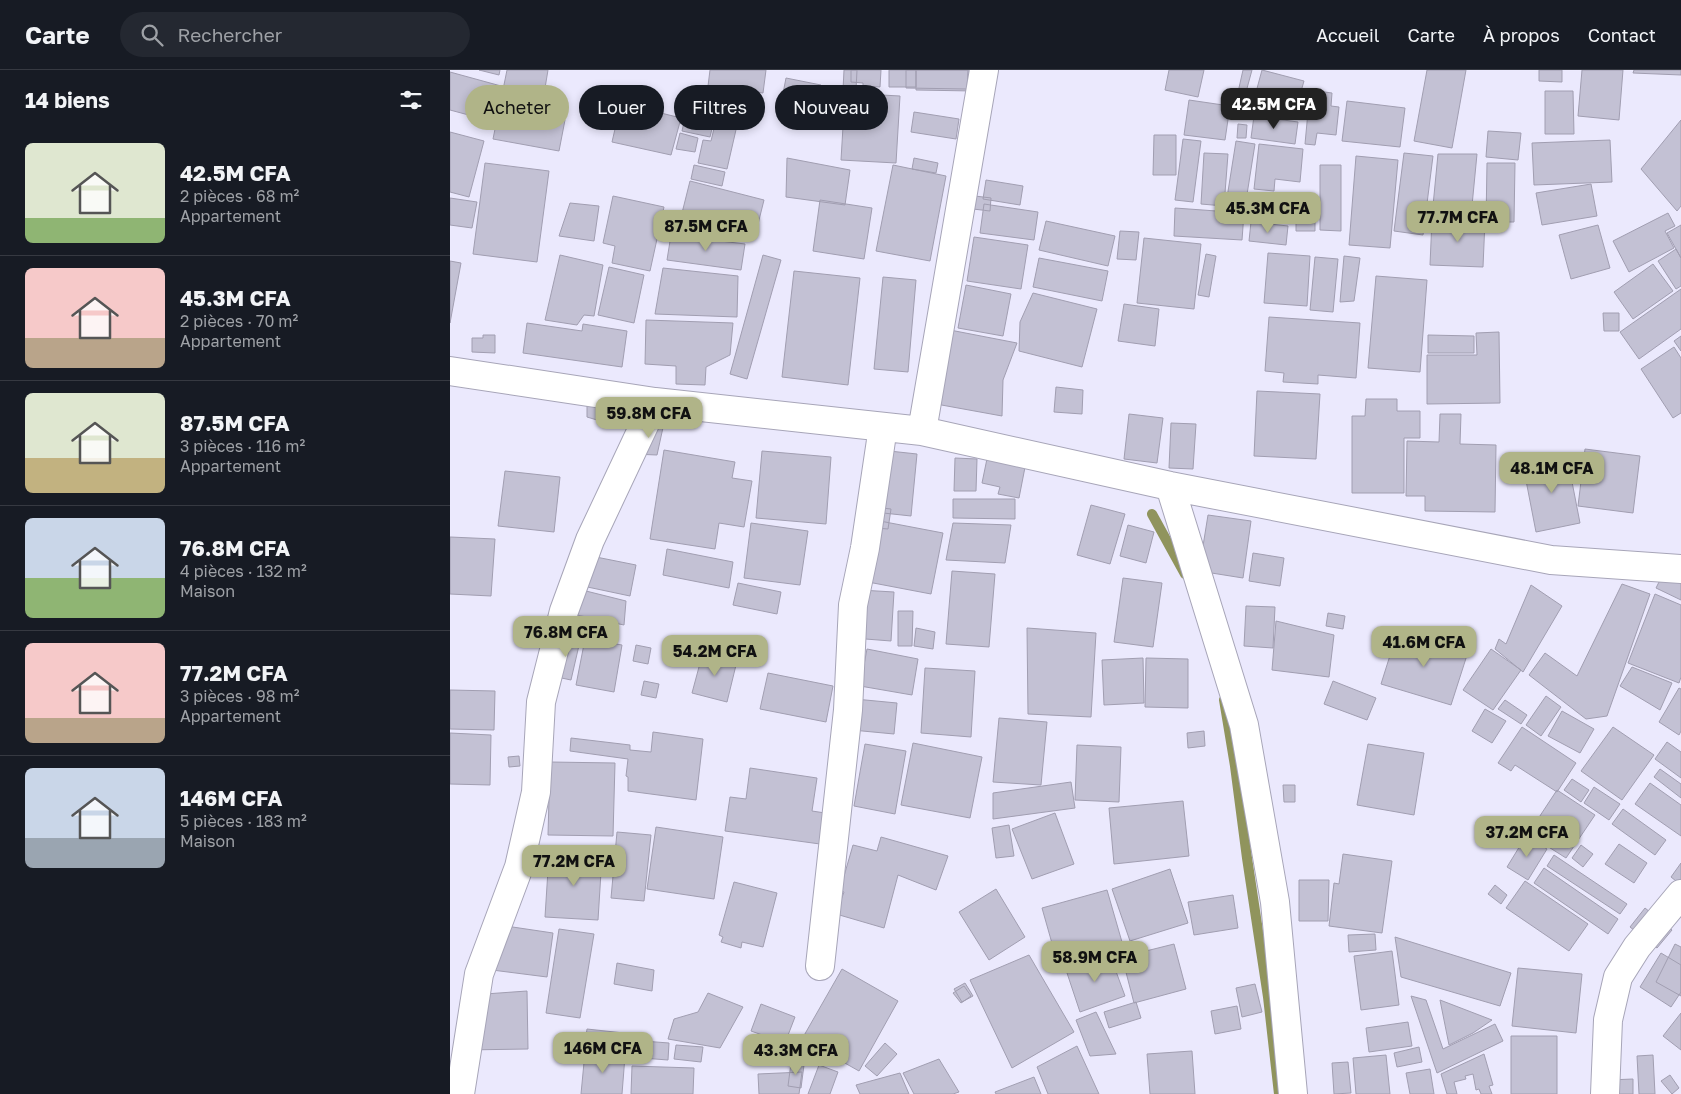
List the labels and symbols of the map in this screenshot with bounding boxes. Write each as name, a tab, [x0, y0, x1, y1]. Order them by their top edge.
pin: 42.5M CFA	[1217, 88, 1331, 130]
pin: 45.3M CFA	[1211, 191, 1325, 234]
pin: 77.7M CFA	[1401, 200, 1515, 243]
pin: 87.5M CFA	[649, 210, 763, 252]
pin: 59.8M CFA	[592, 396, 706, 439]
pin: 48.1M CFA	[1495, 452, 1609, 494]
pin: 76.8M CFA	[509, 616, 623, 658]
pin: 41.6M CFA	[1367, 626, 1481, 668]
pin: 54.2M CFA	[658, 634, 772, 677]
pin: 37.2M CFA	[1470, 816, 1584, 858]
pin: 77.2M CFA	[517, 844, 631, 887]
pin: 58.9M CFA	[1038, 940, 1152, 983]
pin: 146M CFA	[551, 1032, 655, 1074]
pin: 43.3M CFA	[739, 1034, 853, 1076]

